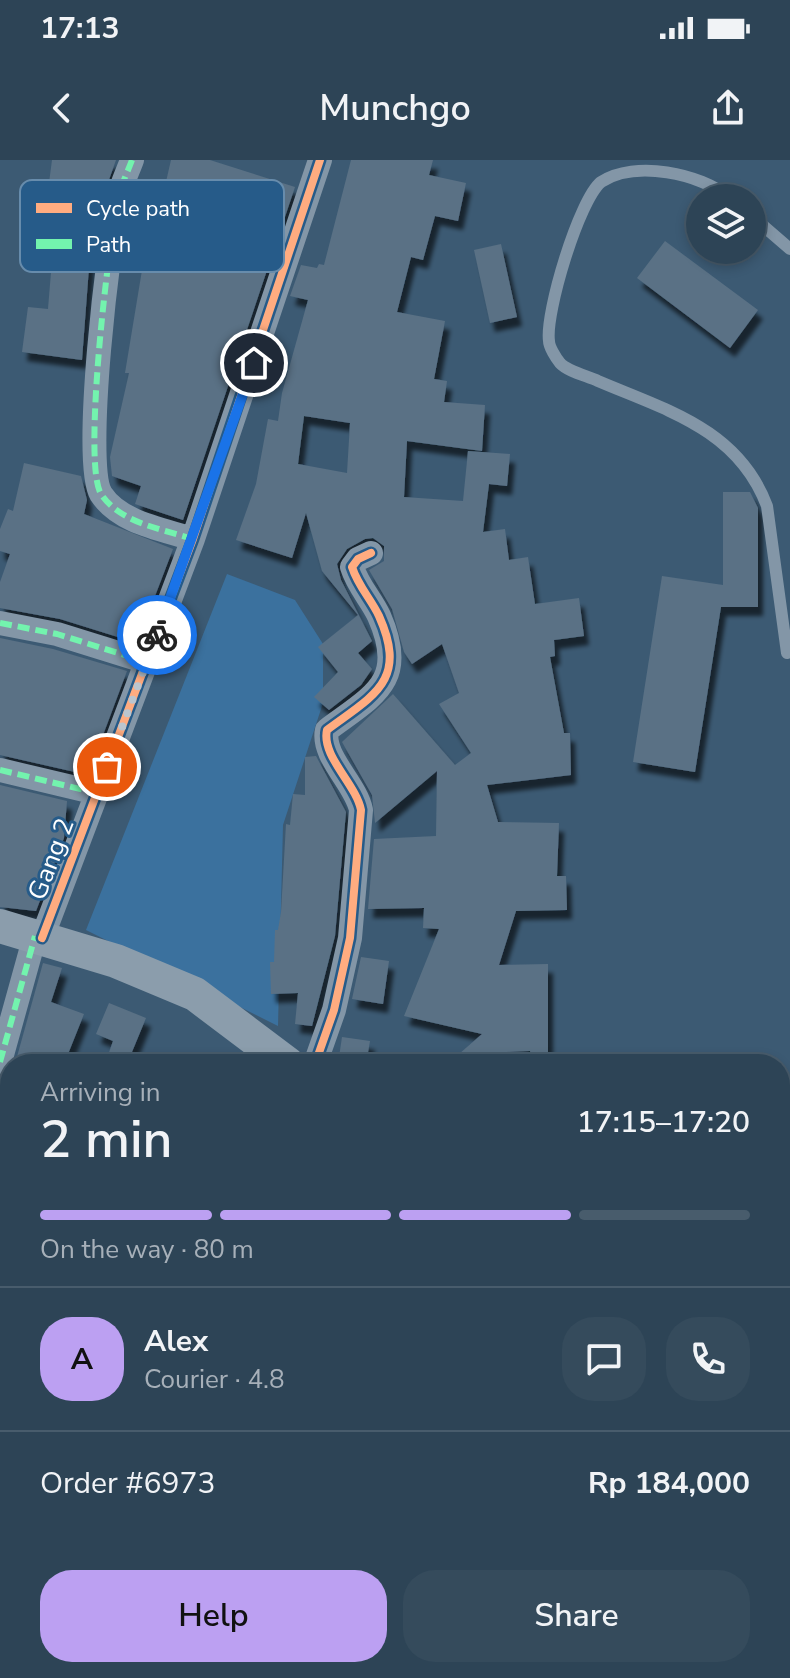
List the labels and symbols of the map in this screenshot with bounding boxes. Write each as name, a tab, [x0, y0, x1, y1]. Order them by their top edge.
legend	[20, 180, 284, 272]
text: Cycle path	[86, 194, 190, 224]
text: Path	[86, 230, 131, 260]
pin	[220, 329, 288, 397]
courier	[117, 595, 197, 675]
pin	[73, 733, 141, 801]
street label: Gang 2	[19, 813, 83, 905]

